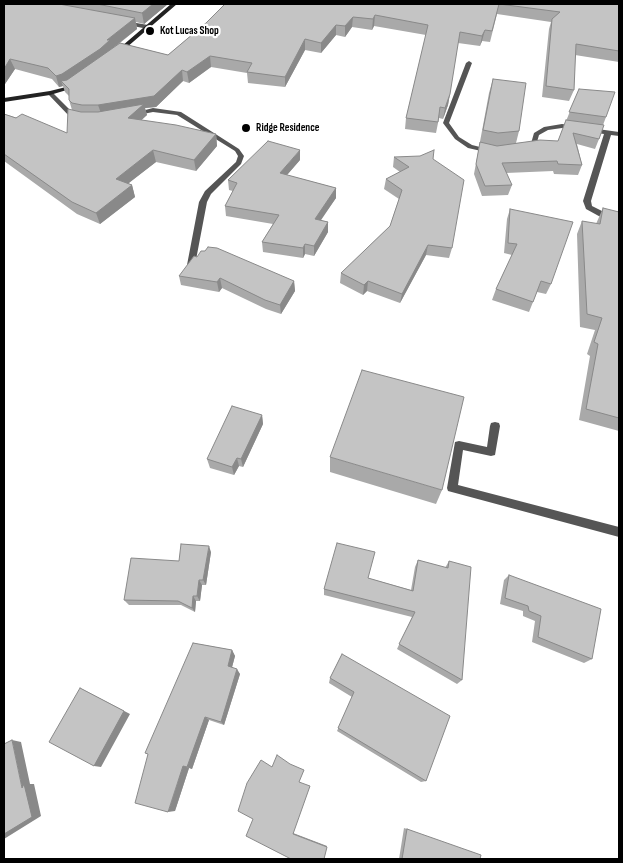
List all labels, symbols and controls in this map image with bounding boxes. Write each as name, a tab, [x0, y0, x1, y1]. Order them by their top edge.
place label: Kot Lucas Shop	[160, 24, 219, 38]
marker: Kot Lucas Shop	[144, 25, 156, 37]
place label: Ridge Residence	[256, 121, 320, 135]
marker: Ridge Residence	[240, 122, 252, 134]

